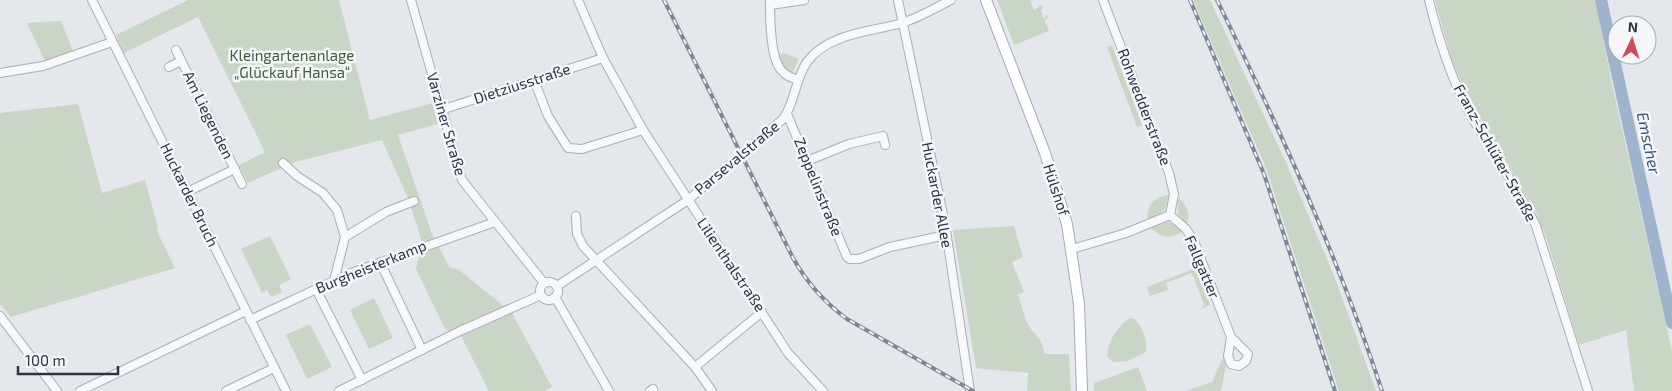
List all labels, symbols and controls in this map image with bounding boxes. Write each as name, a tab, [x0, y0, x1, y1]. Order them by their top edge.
north arrow	[1607, 15, 1657, 65]
text: N	[1627, 18, 1639, 35]
park label: Kleingartenanlage „Glückauf Hansa“	[230, 46, 354, 81]
street label: Rohwedderstraße	[1114, 46, 1176, 168]
street label: Dietziusstraße	[471, 59, 572, 107]
street label: Am Liegenden	[180, 68, 238, 162]
street label: Varziner Straße	[424, 70, 470, 177]
street label: Franz-Schlüter-Straße	[1451, 81, 1541, 224]
water label: Emscher	[1634, 110, 1665, 176]
street label: Parsevalstraße	[690, 117, 782, 198]
street label: Zeppelinstraße	[791, 135, 847, 239]
street label: Huckarder Bruch	[157, 140, 223, 249]
street label: Huckarder Allee	[919, 140, 957, 249]
street label: Hülshof	[1040, 161, 1074, 218]
street label: Lilienthalstraße	[694, 214, 770, 315]
street label: Fallgatter	[1182, 232, 1224, 301]
street label: Burgheisterkamp	[313, 236, 429, 296]
scale bar	[18, 344, 118, 376]
text: 100 m	[25, 351, 66, 369]

